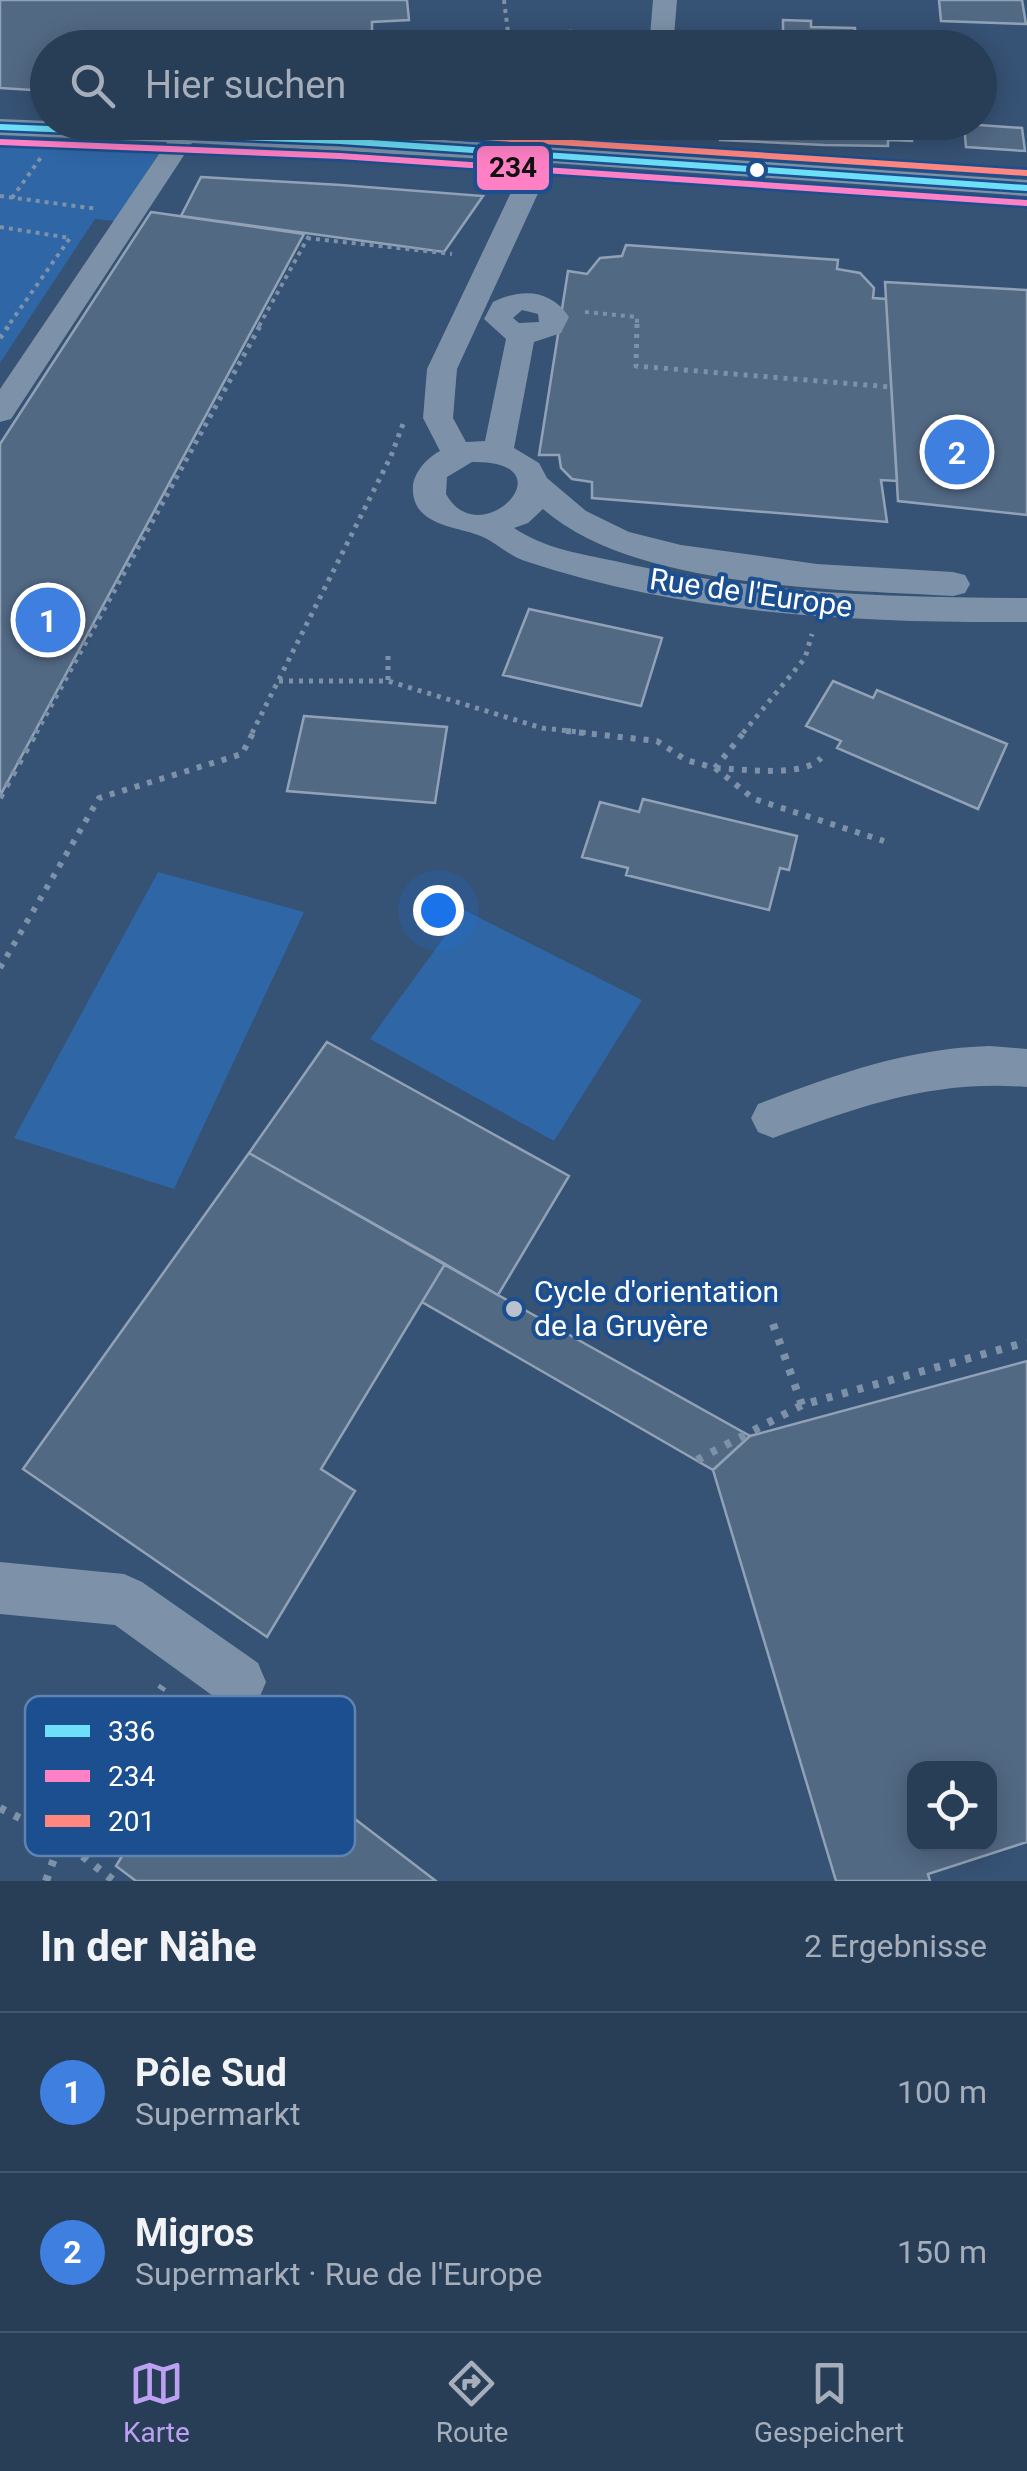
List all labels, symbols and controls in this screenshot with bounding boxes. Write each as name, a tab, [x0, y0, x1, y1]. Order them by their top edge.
search box	[30, 30, 997, 140]
icon: search	[65, 58, 120, 113]
text: Hier suchen	[145, 63, 346, 107]
line badge: 234	[475, 144, 551, 192]
text: 234	[489, 151, 537, 184]
unlabelled marker	[747, 160, 767, 180]
pin: 2	[924, 414, 990, 490]
street label: Rue de l'Europe	[647, 561, 855, 624]
pin: 1	[15, 582, 80, 658]
your location	[413, 885, 464, 936]
place label: Cycle d'orientation de la Gruyère	[534, 1274, 779, 1343]
marker: Cycle d'orientation de la Gruyère	[503, 1298, 525, 1320]
legend	[25, 1696, 355, 1856]
text: 336	[108, 1715, 155, 1748]
text: 234	[108, 1760, 155, 1793]
map controls	[907, 1761, 997, 1851]
button: locate	[907, 1761, 997, 1851]
text: 201	[108, 1805, 155, 1838]
text: In der Nähe	[40, 1922, 257, 1971]
text: 2 Ergebnisse	[804, 1927, 987, 1965]
text: Pôle Sud	[135, 2051, 287, 2095]
text: 1	[63, 2073, 82, 2111]
text: 100 m	[897, 2073, 987, 2111]
text: Supermarkt	[135, 2095, 300, 2133]
text: Migros	[135, 2211, 254, 2255]
text: 2	[63, 2233, 82, 2271]
text: 150 m	[897, 2233, 987, 2271]
text: Supermarkt · Rue de l'Europe	[135, 2255, 543, 2293]
tab: Karte	[123, 2356, 190, 2449]
tab: Route	[436, 2356, 508, 2449]
tab: Gespeichert	[754, 2356, 904, 2449]

